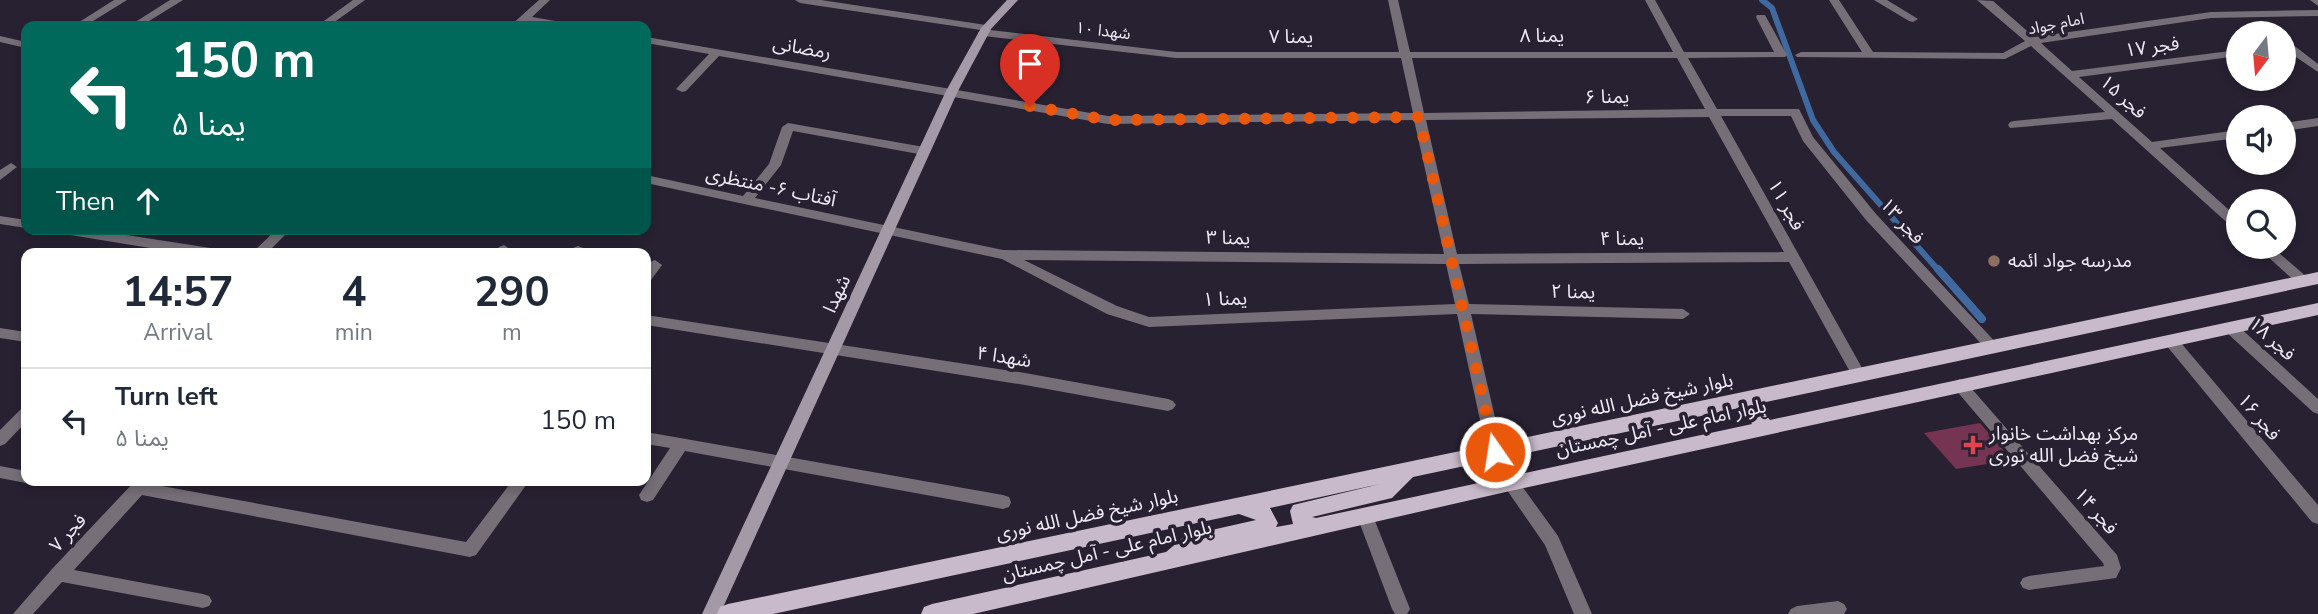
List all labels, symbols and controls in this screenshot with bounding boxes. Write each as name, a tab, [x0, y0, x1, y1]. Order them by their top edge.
street label: امام جواد	[2026, 8, 2086, 41]
street label: شهدا ۱۰	[1074, 17, 1132, 45]
north arrow	[2226, 21, 2296, 91]
map controls	[2226, 21, 2296, 259]
street label: یمنا ۸	[1520, 23, 1564, 49]
street label: یمنا ۷	[1269, 24, 1313, 50]
text: 150 m	[171, 27, 315, 94]
street label: رمضانی	[771, 30, 833, 66]
street label: فجر ۱۷	[2123, 30, 2181, 64]
pin	[1000, 34, 1060, 106]
icon: arrive	[1011, 45, 1049, 83]
icon: left	[56, 49, 147, 140]
street label: فجر ۱۵	[2094, 69, 2152, 125]
street label: یمنا ۶	[1585, 84, 1629, 110]
text: یمنا ۵	[171, 103, 246, 146]
button: sound	[2226, 105, 2296, 175]
street label: آفتاب ۶- منتظری	[704, 161, 840, 214]
street label: فجر ۱۱	[1761, 175, 1811, 235]
icon: ahead	[129, 182, 167, 220]
text: Then	[56, 184, 115, 219]
button: search	[2226, 189, 2296, 259]
street label: فجر ۱۳	[1874, 192, 1930, 250]
street label: یمنا ۳	[1206, 225, 1250, 251]
street label: یمنا ۴	[1600, 226, 1644, 252]
place label: مدرسه جواد ائمه	[2008, 248, 2132, 274]
marker: مدرسه جواد ائمه	[1986, 253, 2002, 269]
text: 14:57	[122, 264, 233, 321]
text: 4	[341, 264, 366, 321]
text: 290	[474, 264, 550, 321]
street label: شهدا	[817, 271, 857, 317]
street label: یمنا ۲	[1551, 279, 1595, 305]
street label: یمنا ۱	[1202, 285, 1248, 313]
street label: فجر ۱۸	[2243, 311, 2301, 367]
text: Arrival	[143, 317, 212, 348]
text: min	[335, 317, 373, 348]
text: m	[502, 317, 522, 348]
street label: شهدا ۴	[975, 340, 1033, 374]
street label: بلوار شیخ فضل الله نوری	[1549, 367, 1736, 432]
text: Turn left	[115, 379, 218, 414]
street label: فجر ۱۶	[2231, 388, 2287, 446]
street label: بلوار امام علی - آمل چمستان	[1553, 393, 1769, 464]
icon: left	[56, 402, 94, 440]
text: 150 m	[540, 403, 616, 438]
position arrow	[1458, 415, 1532, 489]
place label: مرکز بهداشت خانوار شیخ فضل الله نوری	[1988, 421, 2138, 470]
text: یمنا ۵	[115, 423, 169, 454]
marker: مرکز بهداشت خانوار شیخ فضل الله نوری	[1963, 435, 1983, 455]
street label: فجر ۱۴	[2068, 482, 2124, 540]
street label: بلوار شیخ فضل الله نوری	[994, 483, 1181, 548]
street label: فجر ۷	[44, 508, 92, 558]
street label: بلوار امام علی - آمل چمستان	[1000, 514, 1215, 589]

